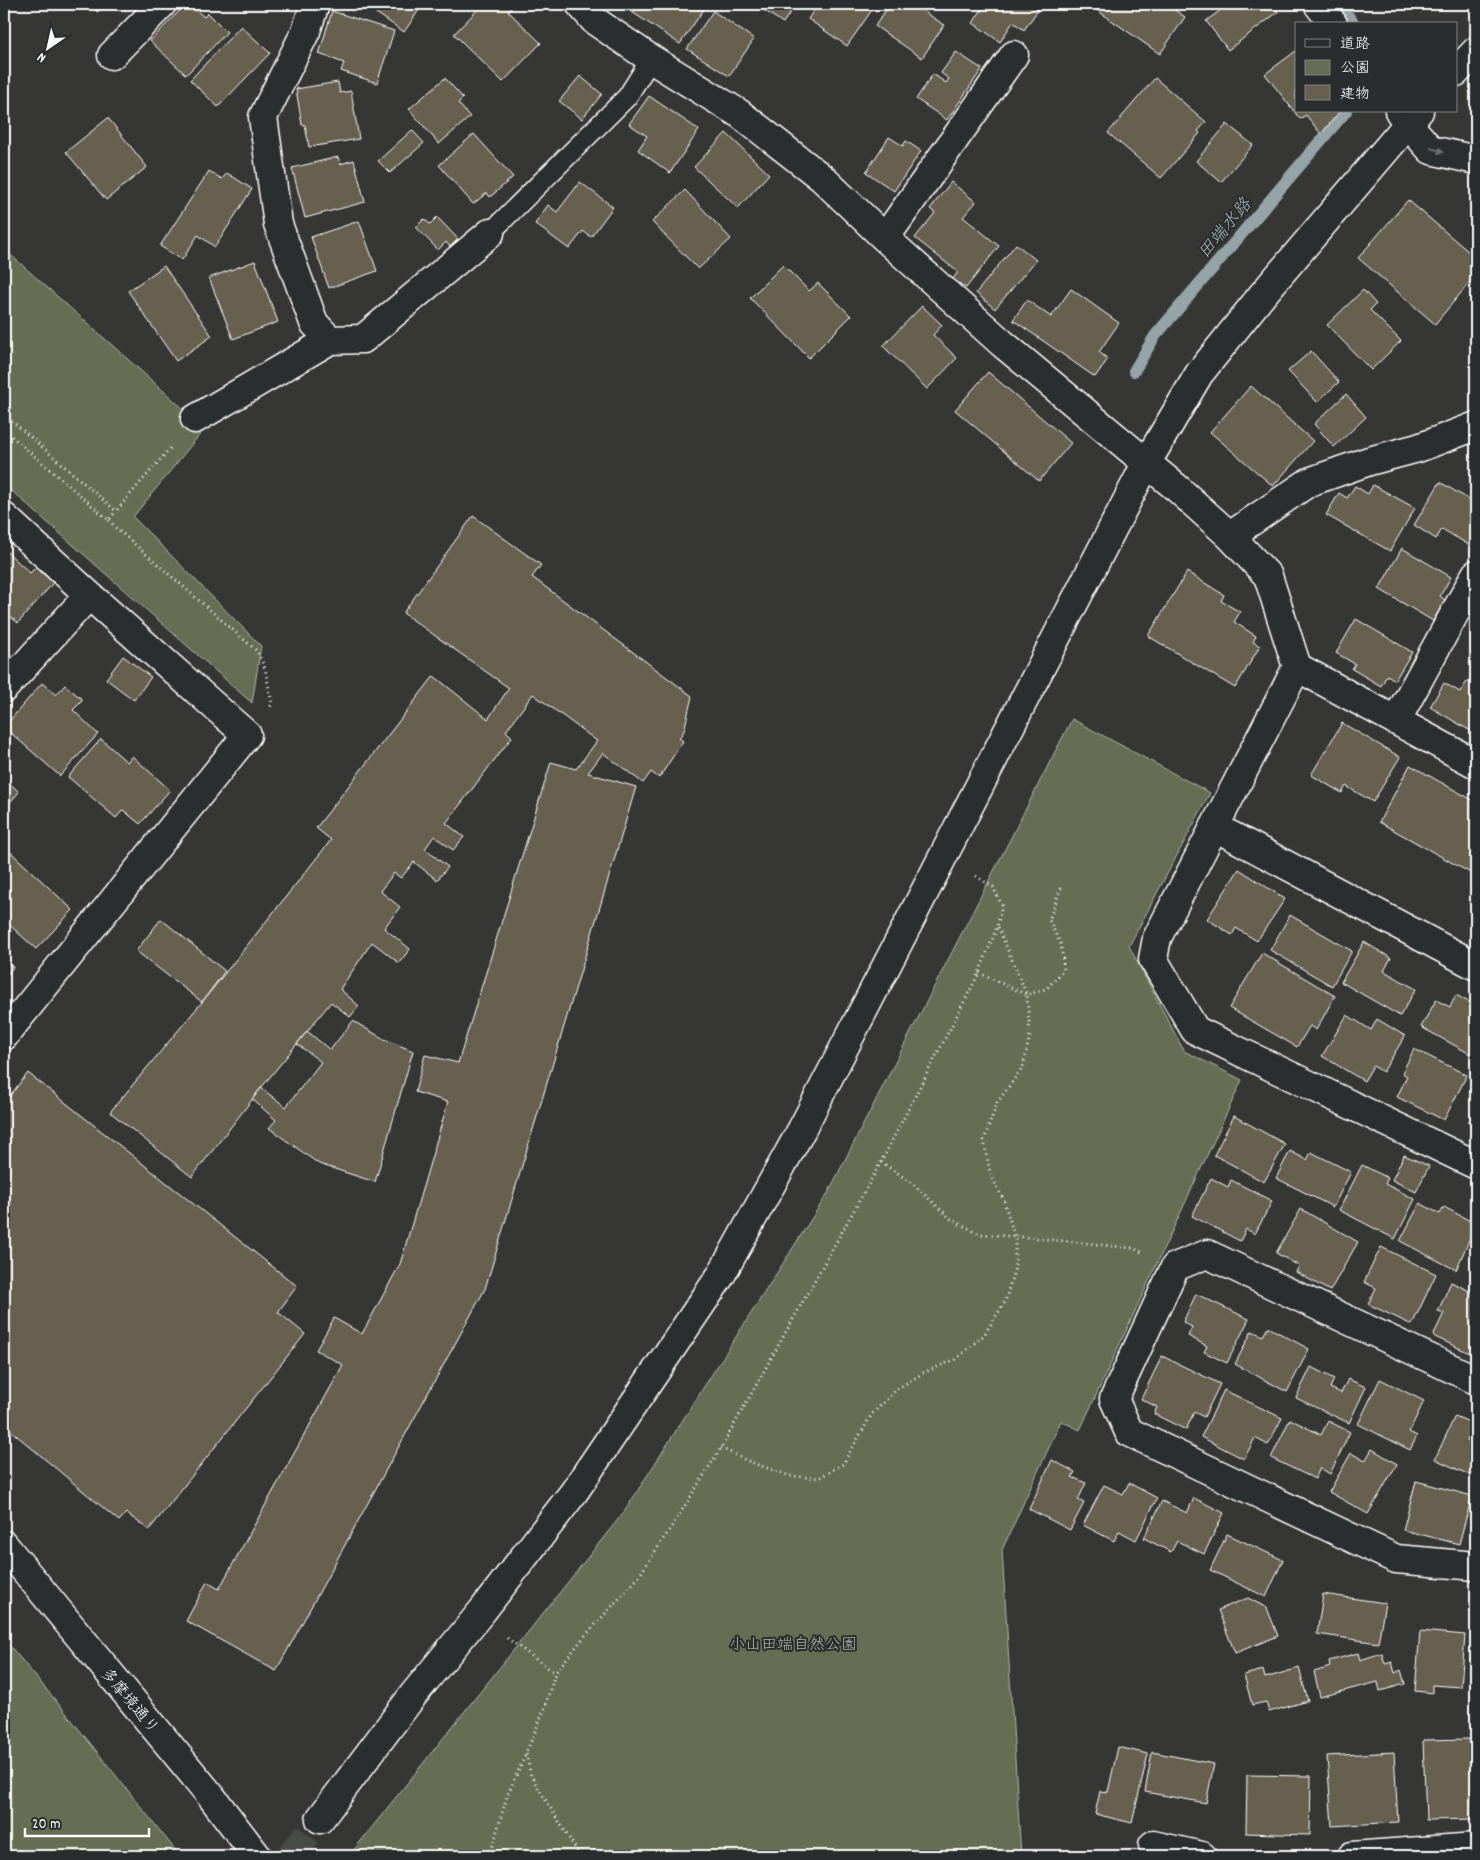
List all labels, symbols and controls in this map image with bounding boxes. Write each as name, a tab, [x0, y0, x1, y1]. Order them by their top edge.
north arrow	[22, 22, 72, 72]
legend	[1295, 22, 1458, 112]
text: 道路	[1340, 34, 1370, 56]
text: N	[33, 47, 50, 67]
text: 公園	[1340, 58, 1370, 80]
text: 建物	[1340, 84, 1370, 106]
one-way arrow	[1430, 146, 1445, 154]
water label: 田端水路	[1193, 193, 1259, 265]
park label: 小山田端自然公園	[729, 1634, 857, 1657]
street label: 多摩境通り	[95, 1664, 164, 1740]
scale bar	[25, 1805, 149, 1837]
text: 20 m	[32, 1814, 60, 1836]

